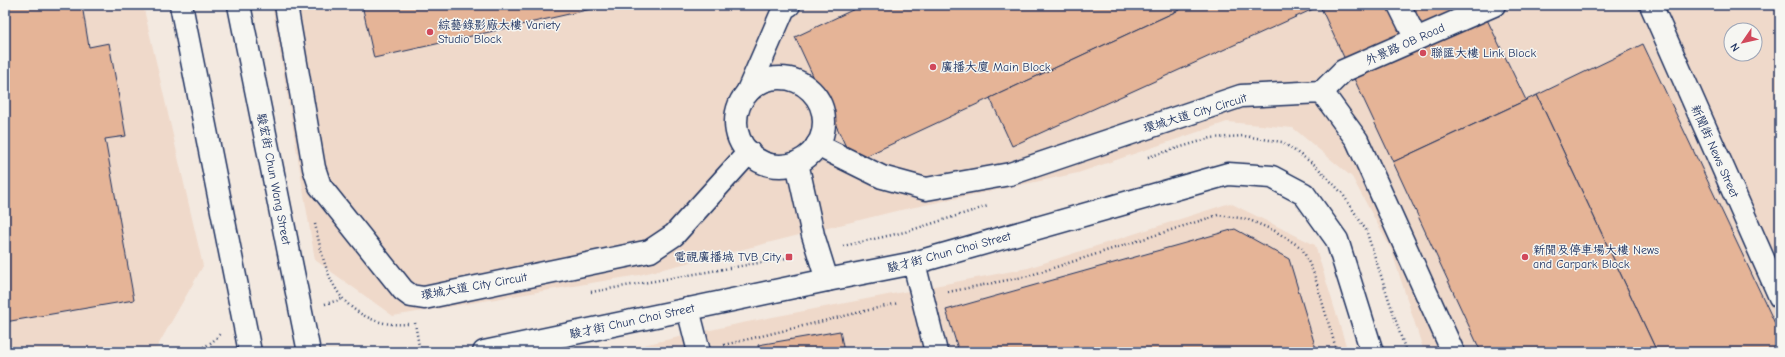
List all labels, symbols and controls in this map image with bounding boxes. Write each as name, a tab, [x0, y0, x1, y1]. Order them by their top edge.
place label: 綜藝錄影廠大樓 Variety Studio Block	[438, 18, 561, 46]
street label: 外景路 OB Road	[1363, 20, 1447, 68]
north arrow	[1723, 22, 1763, 62]
marker: 綜藝錄影廠大樓 Variety Studio Block	[425, 27, 435, 37]
text: N	[1728, 41, 1743, 54]
place label: 聯匯大樓 Link Block	[1431, 46, 1536, 60]
marker: 聯匯大樓 Link Block	[1418, 48, 1428, 58]
place label: 廣播大廈 Main Block	[941, 60, 1051, 74]
marker: 廣播大廈 Main Block	[928, 62, 938, 72]
street label: 環城大道 City Circuit	[1142, 90, 1249, 135]
street label: 新聞街 News Street	[1688, 102, 1742, 200]
street label: 駿宏街 Chun Wang Street	[254, 112, 294, 246]
street label: 駿才街 Chun Choi Street	[886, 229, 1013, 275]
place label: 新聞及停車場大樓 News and Carpark Block	[1533, 243, 1659, 271]
place label: 電視廣播城 TVB City	[674, 250, 782, 264]
marker: 電視廣播城 TVB City	[784, 252, 794, 262]
marker: 新聞及停車場大樓 News and Carpark Block	[1520, 252, 1530, 262]
street label: 環城大道 City Circuit	[420, 270, 529, 302]
street label: 駿才街 Chun Choi Street	[568, 301, 696, 341]

